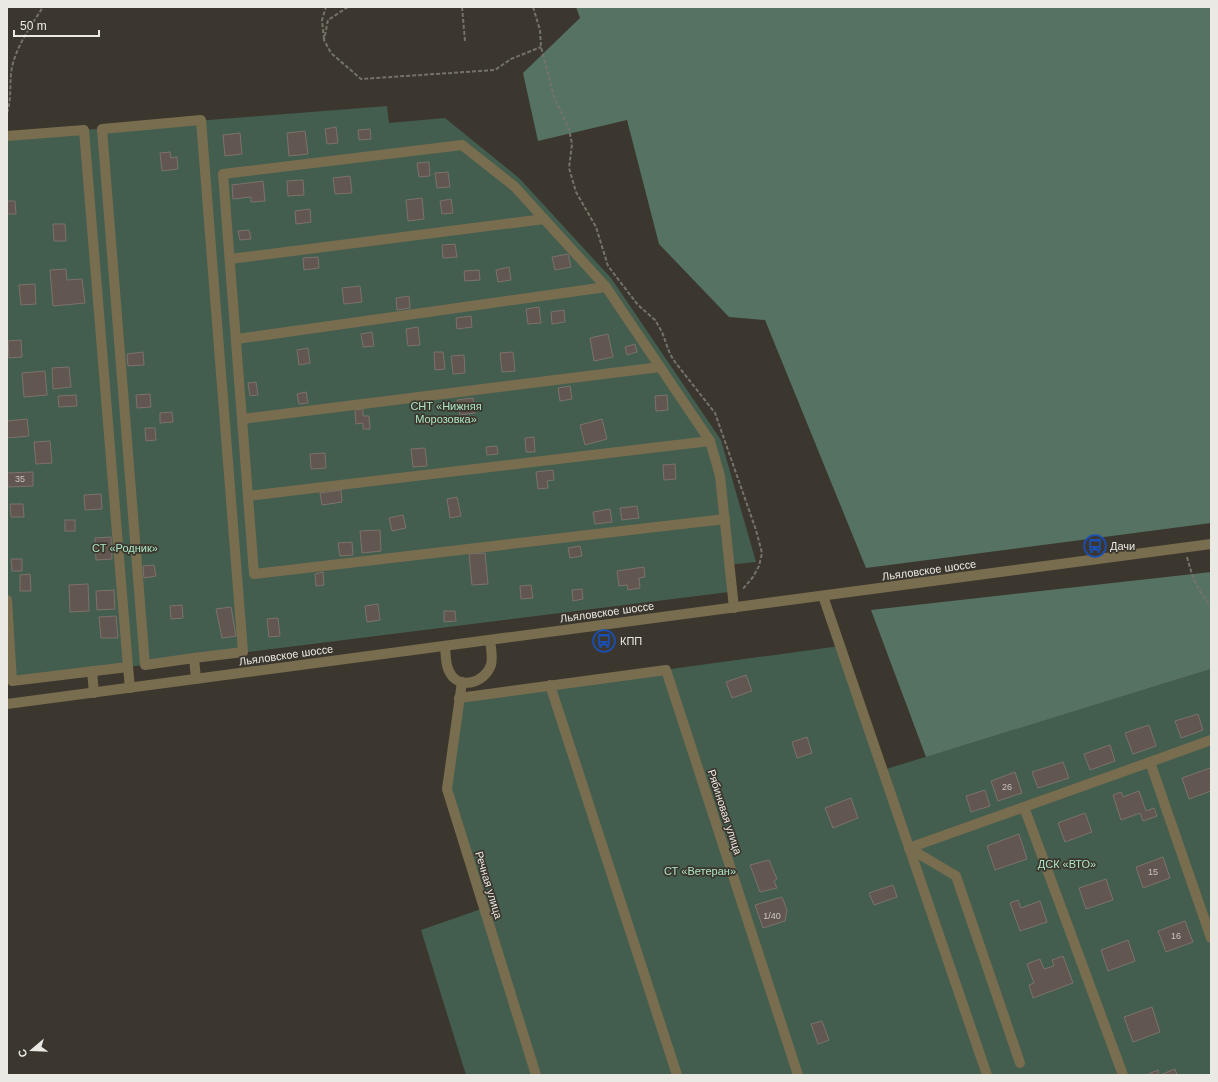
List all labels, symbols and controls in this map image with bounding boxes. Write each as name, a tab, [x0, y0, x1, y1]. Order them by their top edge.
scale bar	[14, 12, 99, 38]
text: 50 m	[20, 19, 47, 33]
park label: СНТ «Нижняя Морозовка»	[410, 400, 482, 425]
house number: 35	[15, 474, 25, 484]
bus stop icon: Дачи	[1082, 533, 1108, 559]
place label: Дачи	[1110, 540, 1135, 552]
park label: СТ «Родник»	[92, 542, 158, 554]
street label: Льяловское шоссе	[881, 557, 977, 583]
street label: Льяловское шоссе	[559, 599, 655, 625]
bus stop icon: КПП	[591, 628, 617, 654]
place label: КПП	[620, 635, 642, 647]
street label: Льяловское шоссе	[238, 642, 334, 668]
street label: Рябиновая улица	[706, 768, 745, 857]
house number: 26	[1002, 782, 1012, 792]
street label: Речная улица	[473, 850, 505, 921]
park label: ДСК «ВТО»	[1038, 858, 1096, 870]
park label: СТ «Ветеран»	[664, 865, 736, 877]
house number: 15	[1148, 867, 1158, 877]
house number: 1/40	[763, 911, 781, 921]
house number: 16	[1171, 931, 1181, 941]
north arrow	[12, 1030, 52, 1070]
text: С	[16, 1047, 30, 1059]

